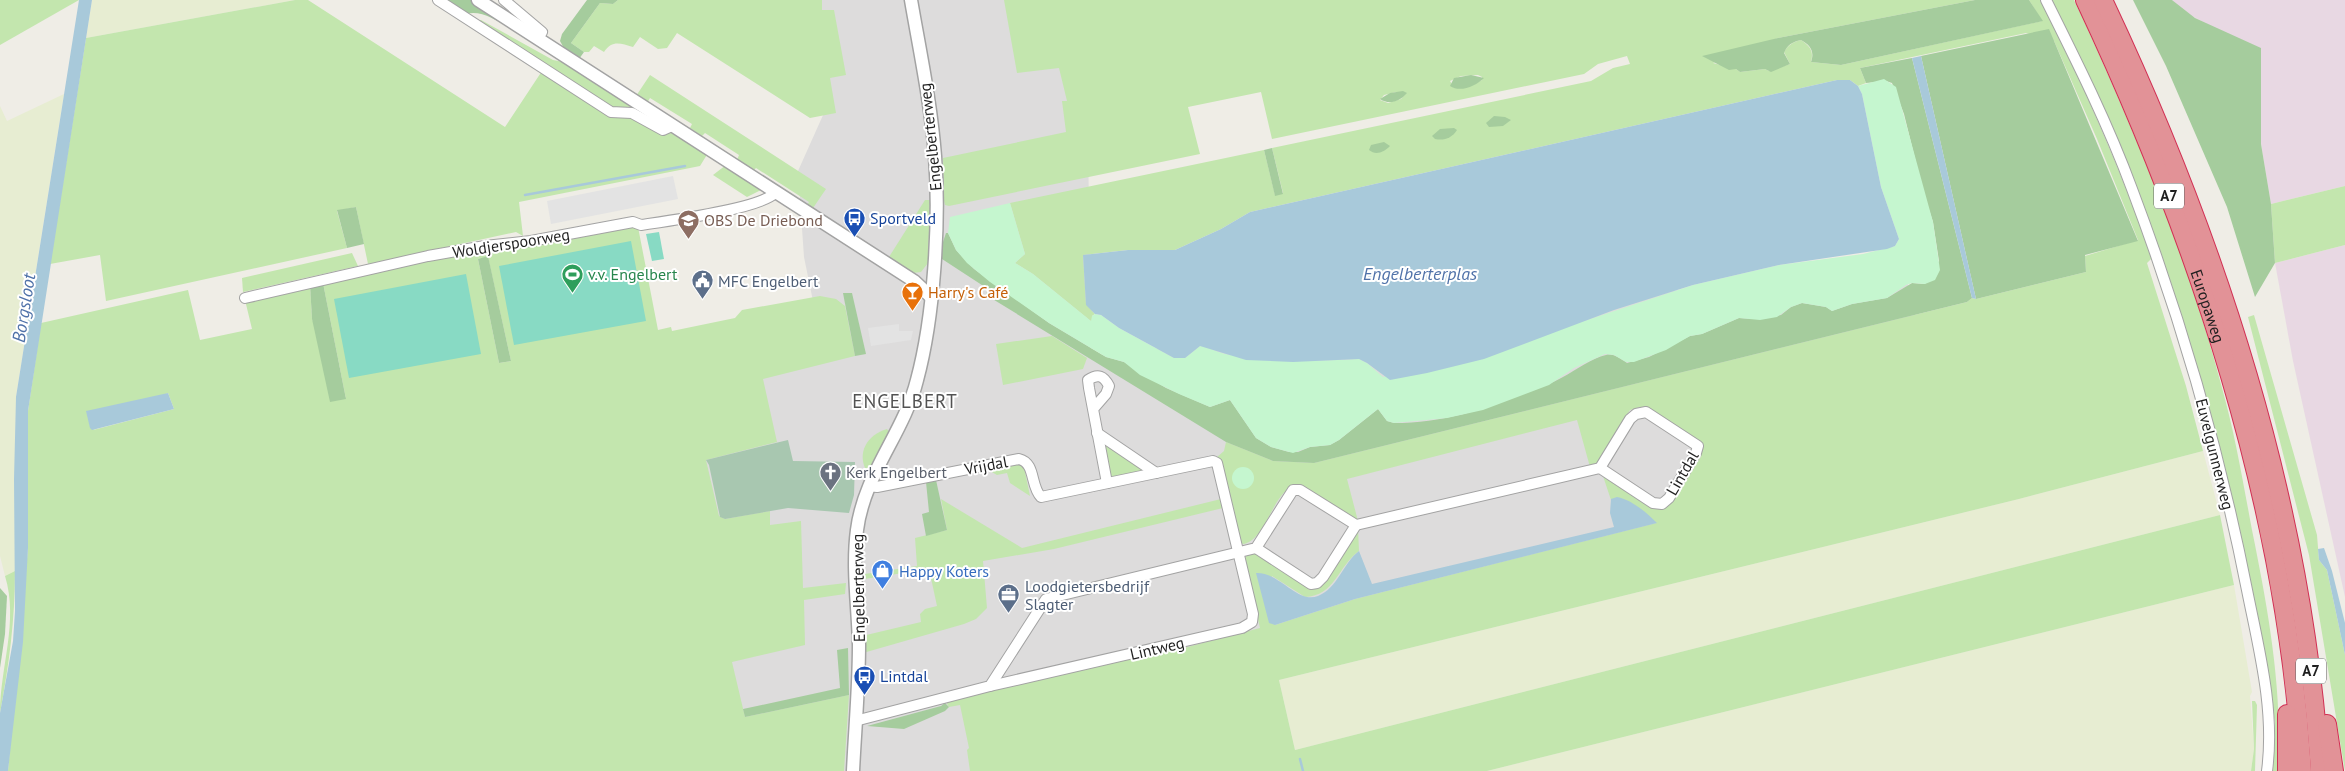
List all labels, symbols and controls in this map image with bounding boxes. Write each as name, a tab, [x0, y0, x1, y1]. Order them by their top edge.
street label: Engelberterweg	[914, 82, 946, 192]
road number: A7	[2154, 184, 2184, 208]
bus stop icon: Sportveld	[842, 206, 866, 237]
school or university icon: OBS De Driebond	[676, 208, 700, 239]
place label: Sportveld	[870, 208, 936, 228]
place label: OBS De Driebond	[704, 210, 823, 230]
street label: Woldjerspoorweg	[451, 224, 571, 262]
sports icon: v.v. Engelbert	[560, 262, 584, 293]
water label: Engelberterplas	[1363, 262, 1478, 285]
place label: v.v. Engelbert	[588, 264, 678, 284]
street label: Europaweg	[2186, 267, 2229, 345]
public building icon: MFC Engelbert	[690, 269, 714, 300]
water label: Borgsloot	[7, 270, 41, 344]
place label: MFC Engelbert	[718, 271, 819, 291]
bar icon: Harry's Café	[900, 280, 924, 311]
place label: Harry's Café	[928, 282, 1008, 302]
district label: ENGELBERT	[852, 389, 958, 413]
street label: Euvelgunnerweg	[2192, 396, 2238, 512]
street label: Lintdal	[1661, 447, 1703, 499]
street label: Vrijdal	[962, 451, 1010, 479]
church icon: Kerk Engelbert	[818, 460, 842, 491]
place label: Kerk Engelbert	[846, 462, 947, 482]
street label: Engelberterweg	[847, 534, 869, 642]
shop icon: Happy Koters	[871, 559, 895, 590]
place label: Happy Koters	[899, 561, 989, 581]
place label: Loodgietersbedrijf Slagter	[1025, 576, 1150, 614]
office icon: Loodgietersbedrijf Slagter	[997, 583, 1021, 614]
street label: Lintweg	[1128, 632, 1186, 664]
road number: A7	[2296, 658, 2326, 684]
bus stop icon: Lintdal	[852, 664, 876, 695]
place label: Lintdal	[880, 666, 928, 686]

